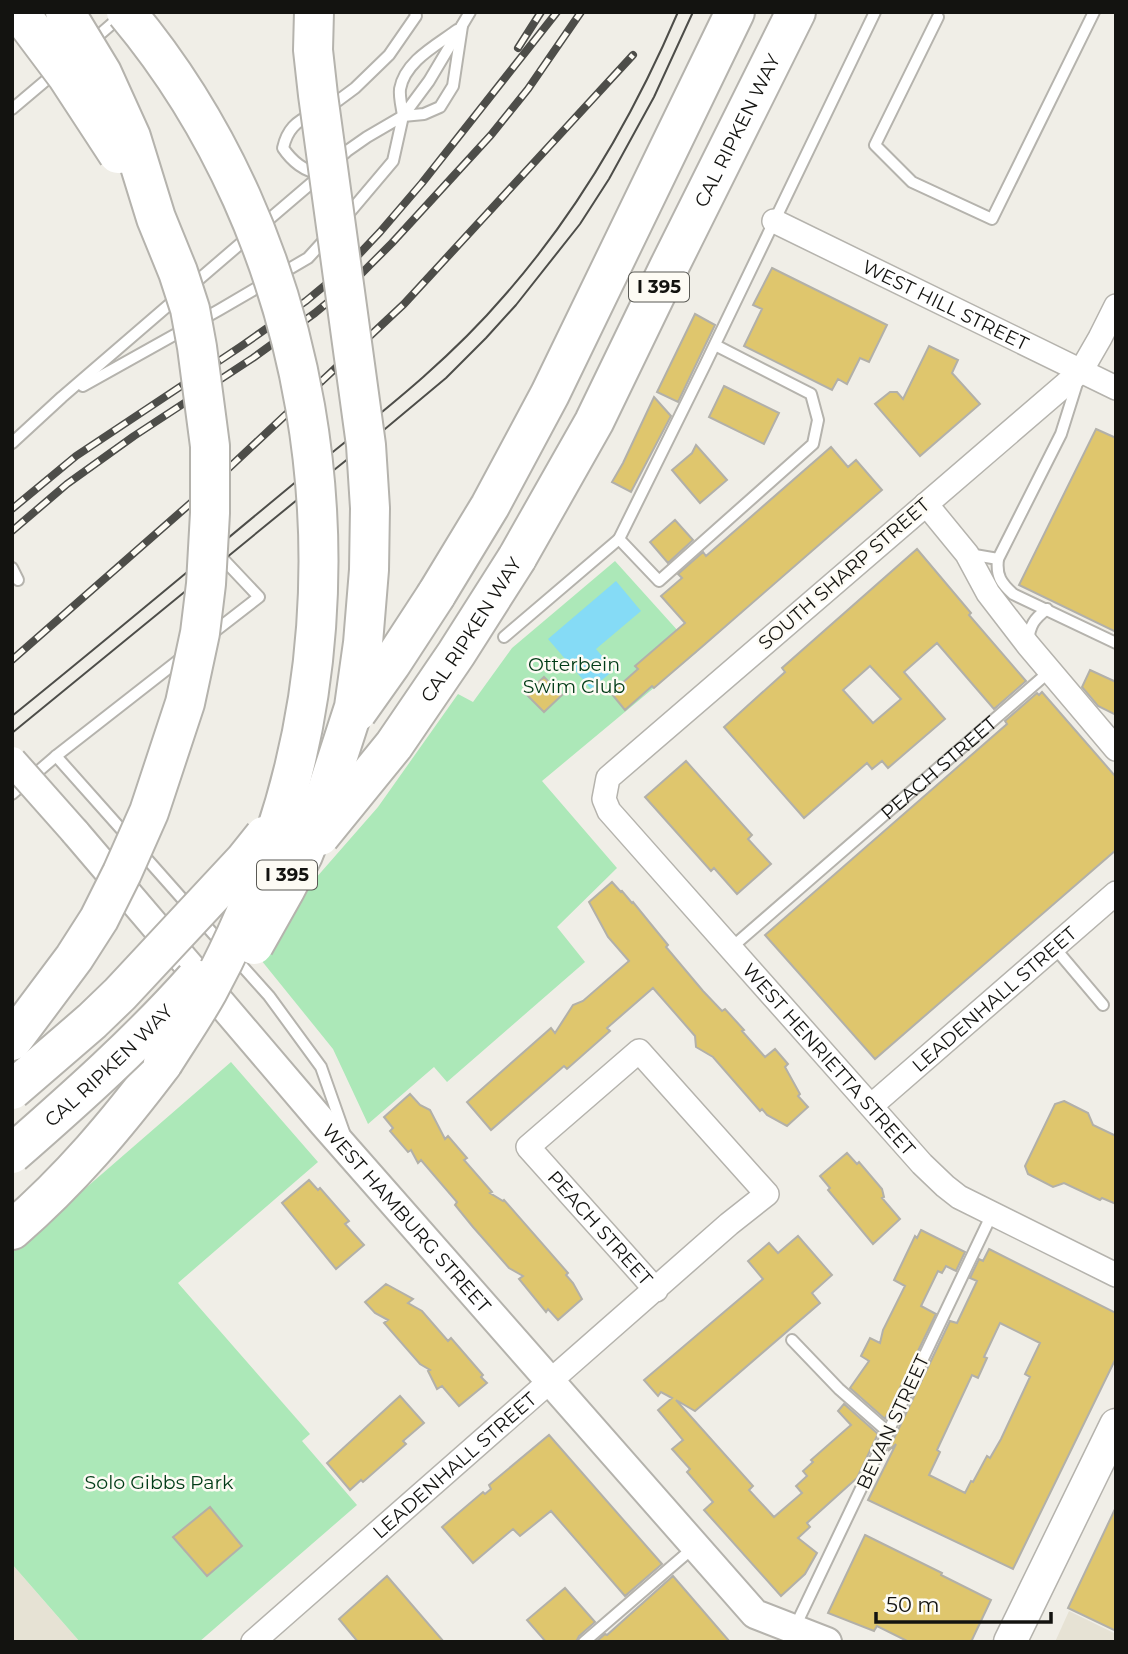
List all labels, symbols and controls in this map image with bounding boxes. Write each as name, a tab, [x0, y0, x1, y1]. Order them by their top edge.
street label: CAL RIPKEN WAY	[689, 49, 785, 211]
street label: WEST HILL STREET	[859, 255, 1033, 355]
road number: I 395	[629, 272, 689, 302]
street label: SOUTH SHARP STREET	[754, 493, 934, 655]
street label: CAL RIPKEN WAY	[415, 552, 527, 706]
park label: Otterbein Swim Club	[523, 653, 625, 698]
street label: PEACH STREET	[876, 711, 1001, 824]
road number: I 395	[257, 860, 317, 890]
street label: LEADENHALL STREET	[907, 921, 1081, 1077]
street label: WEST HENRIETTA STREET	[738, 958, 920, 1160]
street label: CAL RIPKEN WAY	[40, 999, 178, 1131]
street label: WEST HAMBURG STREET	[318, 1119, 496, 1317]
street label: PEACH STREET	[543, 1166, 658, 1290]
street label: BEVAN STREET	[852, 1351, 934, 1493]
street label: LEADENHALL STREET	[368, 1387, 541, 1543]
park label: Solo Gibbs Park	[85, 1471, 234, 1494]
scale bar	[876, 1580, 1051, 1624]
text: 50 m	[886, 1592, 940, 1617]

